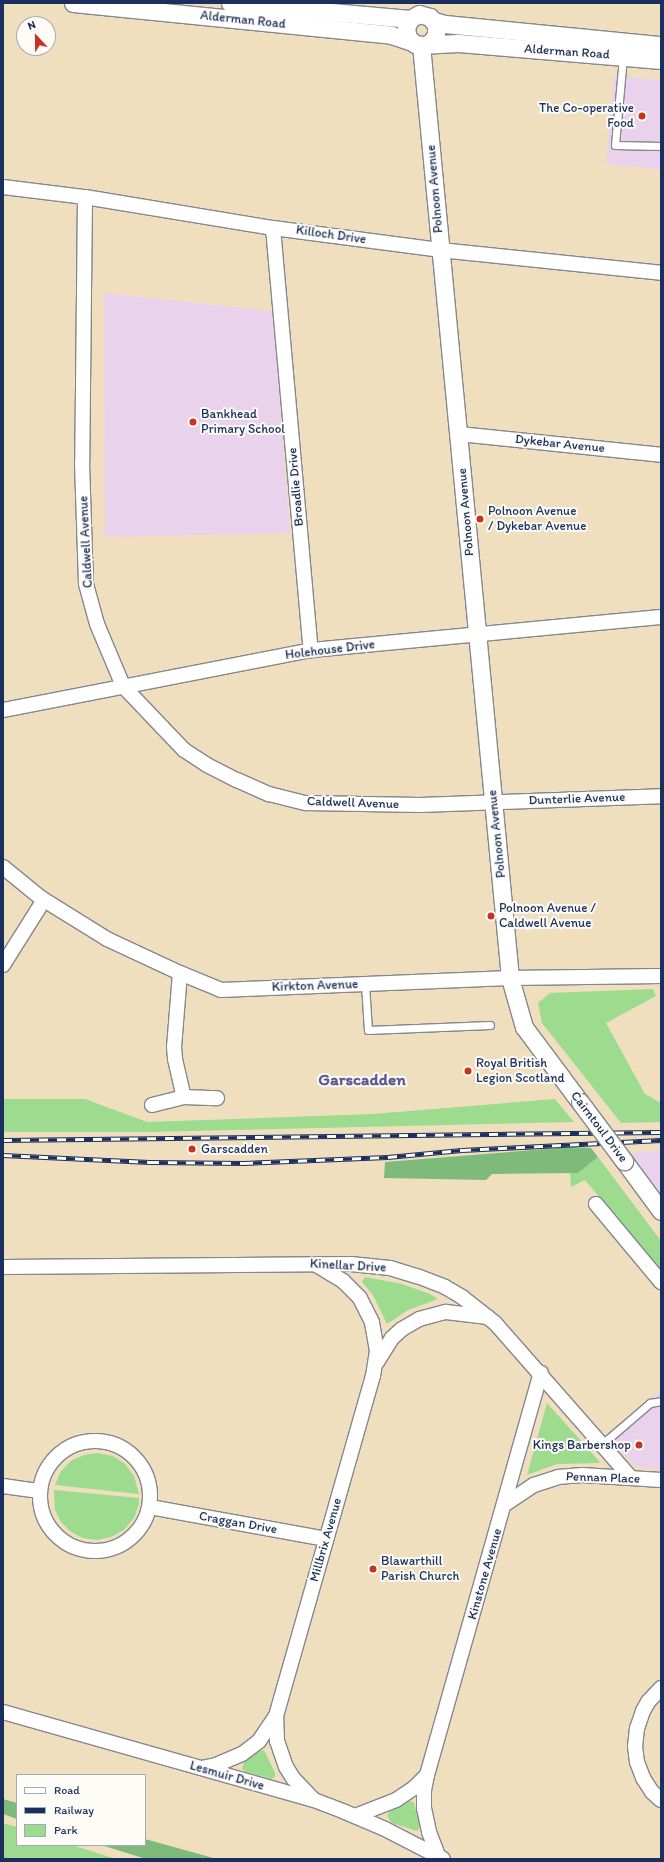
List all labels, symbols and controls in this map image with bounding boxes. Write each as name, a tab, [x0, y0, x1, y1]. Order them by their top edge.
street label: Alderman Road	[200, 8, 286, 32]
north arrow	[16, 16, 56, 56]
text: N	[26, 18, 38, 33]
street label: Alderman Road	[524, 41, 610, 63]
place label: The Co-operative Food	[538, 101, 634, 132]
marker: The Co-operative Food	[637, 111, 647, 121]
street label: Polnoon Avenue	[423, 144, 447, 234]
street label: Killoch Drive	[295, 222, 367, 248]
place label: Bankhead Primary School	[201, 407, 285, 438]
marker: Bankhead Primary School	[188, 417, 198, 427]
street label: Dykebar Avenue	[515, 432, 605, 456]
street label: Broadlie Drive	[285, 447, 307, 527]
street label: Polnoon Avenue	[454, 467, 478, 557]
street label: Caldwell Avenue	[76, 496, 96, 588]
place label: Polnoon Avenue / Dykebar Avenue	[488, 504, 586, 535]
marker: Polnoon Avenue / Dykebar Avenue	[475, 514, 485, 524]
street label: Holehouse Drive	[284, 637, 376, 663]
street label: Polnoon Avenue	[485, 789, 509, 879]
street label: Dunterlie Avenue	[529, 790, 625, 808]
street label: Caldwell Avenue	[307, 794, 399, 812]
place label: Polnoon Avenue / Caldwell Avenue	[499, 901, 596, 932]
marker: Polnoon Avenue / Caldwell Avenue	[486, 911, 496, 921]
street label: Kirkton Avenue	[272, 977, 358, 995]
place label: Royal British Legion Scotland	[476, 1056, 565, 1087]
marker: Royal British Legion Scotland	[463, 1066, 473, 1076]
district label: Garscadden	[318, 1070, 406, 1090]
street label: Cairntoul Drive	[567, 1088, 631, 1166]
place label: Garscadden	[201, 1141, 268, 1157]
marker: Garscadden	[186, 1143, 198, 1155]
street label: Kinellar Drive	[309, 1256, 387, 1276]
place label: Kings Barbershop	[532, 1437, 631, 1453]
marker: Kings Barbershop	[634, 1440, 644, 1450]
street label: Pennan Place	[566, 1469, 640, 1487]
street label: Millbrix Avenue	[307, 1497, 345, 1583]
street label: Craggan Drive	[198, 1508, 278, 1538]
street label: Kinstone Avenue	[465, 1527, 505, 1621]
place label: Blawarthill Parish Church	[381, 1554, 459, 1585]
marker: Blawarthill Parish Church	[368, 1564, 378, 1574]
street label: Lesmuir Drive	[188, 1758, 266, 1794]
legend	[16, 1774, 146, 1846]
text: Road	[54, 1783, 80, 1797]
text: Railway	[54, 1803, 94, 1817]
text: Park	[54, 1823, 78, 1837]

